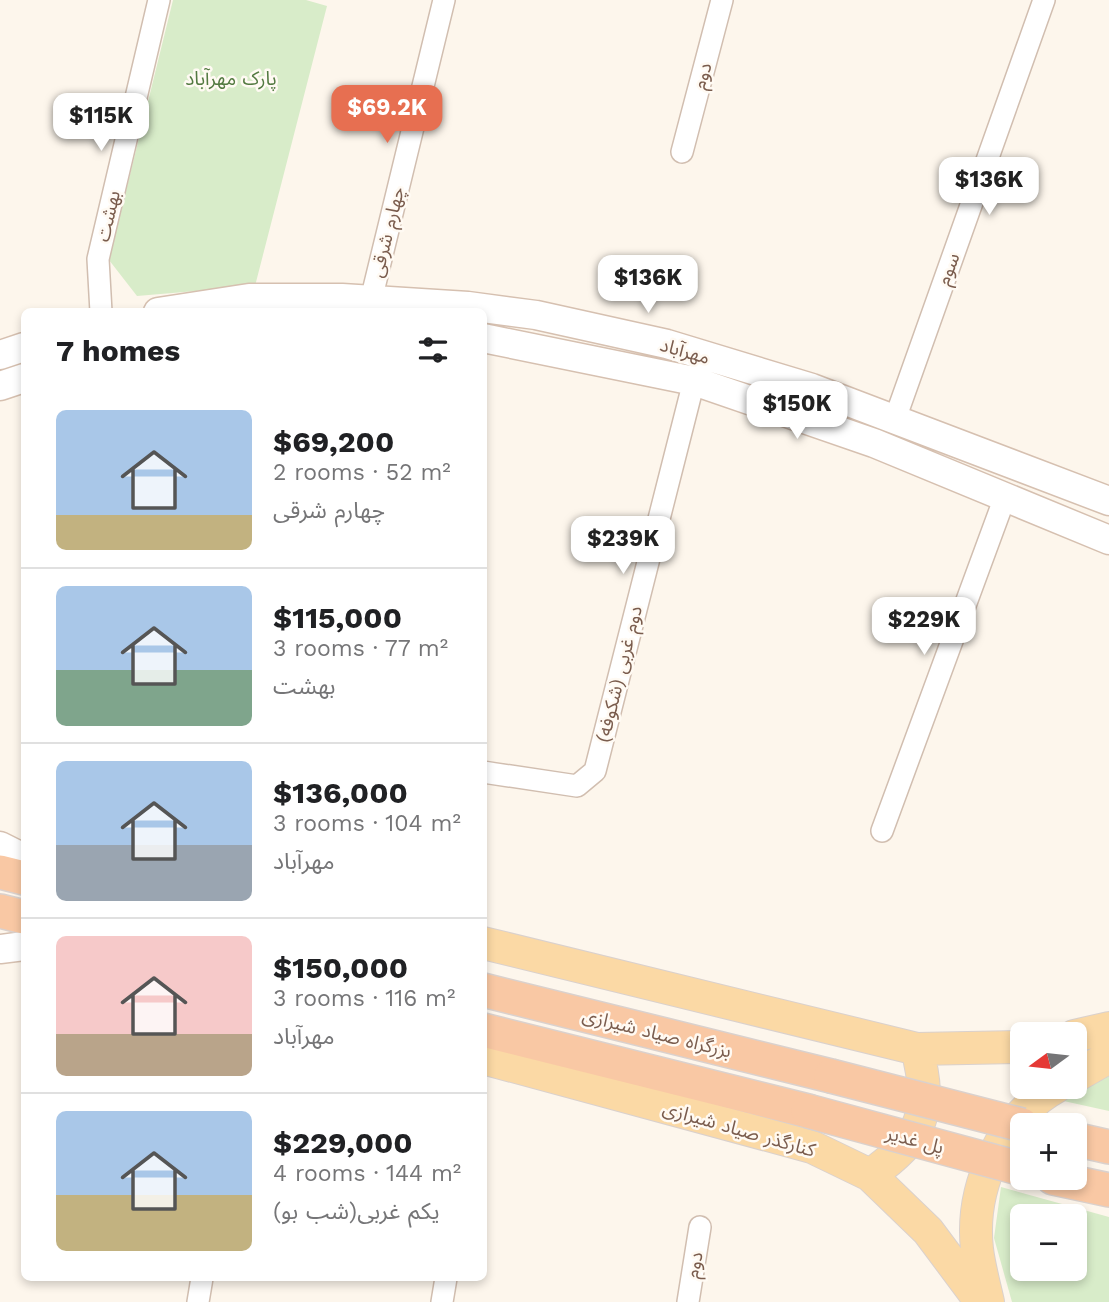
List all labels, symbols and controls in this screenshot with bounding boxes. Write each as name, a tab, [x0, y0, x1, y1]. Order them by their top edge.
street label: دوم	[687, 60, 719, 93]
park label: پارک مهرآباد	[185, 67, 277, 91]
pin: $69.2K	[330, 86, 444, 145]
pin: $115K	[52, 94, 150, 153]
text: $69.2K	[347, 94, 427, 121]
text: $115K	[69, 102, 133, 129]
pin: $136K	[940, 158, 1038, 217]
text: $136K	[955, 166, 1023, 193]
street label: چهارم شرقی	[365, 184, 412, 280]
street label: بهشت	[91, 188, 125, 244]
street label: سوم	[932, 250, 967, 289]
pin: $136K	[599, 256, 697, 315]
text: $136K	[614, 264, 682, 291]
icon: filters	[414, 331, 452, 369]
text: 7 homes	[56, 333, 180, 368]
street label: مهرآباد	[657, 333, 713, 369]
pin: $150K	[748, 382, 846, 441]
text: $150K	[763, 390, 831, 417]
text: $69,200	[273, 424, 394, 459]
icon: home	[112, 438, 196, 522]
text: 2 rooms · 52 m²	[273, 459, 451, 486]
text: چهارم شرقی	[273, 497, 385, 524]
pin: $239K	[574, 516, 672, 576]
text: $239K	[587, 525, 659, 552]
pin: $229K	[875, 598, 973, 657]
text: $115,000	[273, 600, 402, 635]
street label: دوم غربی (شکوفه)	[591, 603, 650, 745]
text: $229K	[888, 606, 960, 633]
icon: home	[112, 614, 196, 698]
text: 3 rooms · 77 m²	[273, 635, 448, 662]
text: بهشت	[273, 673, 336, 700]
text: $136,000	[273, 775, 408, 810]
icon: home	[112, 789, 196, 873]
text: 3 rooms · 104 m²	[273, 810, 461, 837]
text: مهرآباد	[273, 848, 335, 875]
text: $150,000	[273, 950, 408, 985]
icon: home	[112, 964, 196, 1048]
text: 3 rooms · 116 m²	[273, 985, 455, 1012]
street label: بزرگراه صیاد شیرازی	[580, 1003, 734, 1063]
north arrow	[1010, 1022, 1087, 1099]
map controls	[1010, 1022, 1087, 1281]
text: مهرآباد	[273, 1023, 335, 1050]
street label: کنارگذر صیاد شیرازی	[660, 1096, 819, 1162]
button: +	[1010, 1113, 1087, 1190]
street label: پل غدیر	[882, 1121, 946, 1160]
text: $229,000	[273, 1125, 413, 1160]
icon: home	[112, 1139, 196, 1223]
text: 4 rooms · 144 m²	[273, 1160, 461, 1187]
text: یکم غربی(شب بو)	[273, 1198, 440, 1225]
button: −	[1010, 1204, 1087, 1281]
street label: دوم	[680, 1250, 711, 1281]

